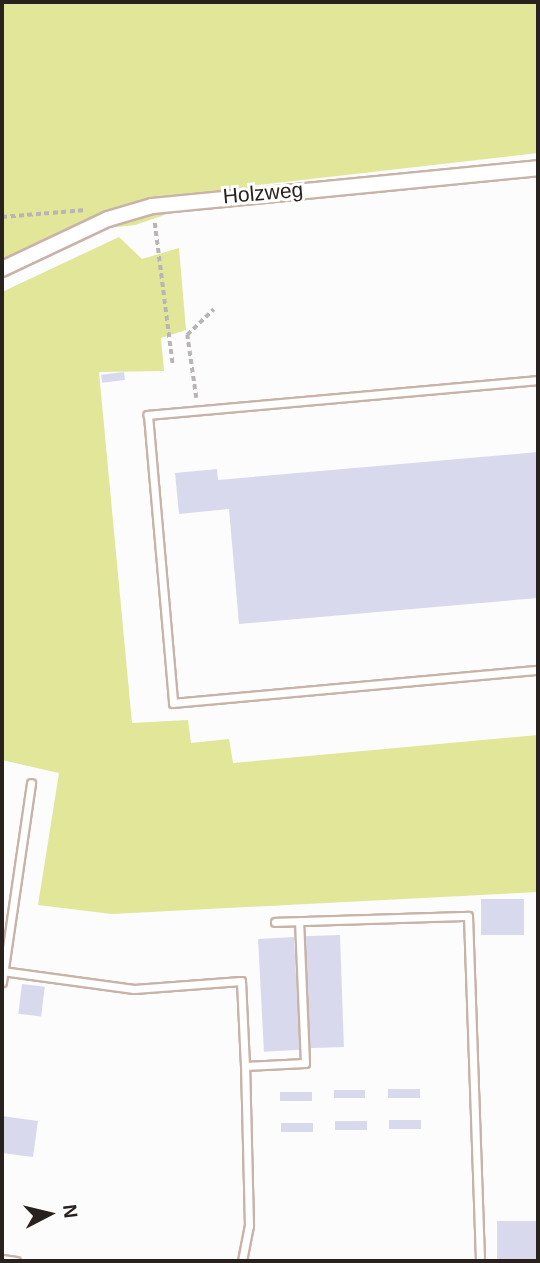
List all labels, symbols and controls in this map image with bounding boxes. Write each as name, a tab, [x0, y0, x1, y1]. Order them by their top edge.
street label: Holzweg	[222, 177, 304, 209]
north arrow	[14, 1179, 84, 1249]
text: N	[59, 1203, 82, 1219]

